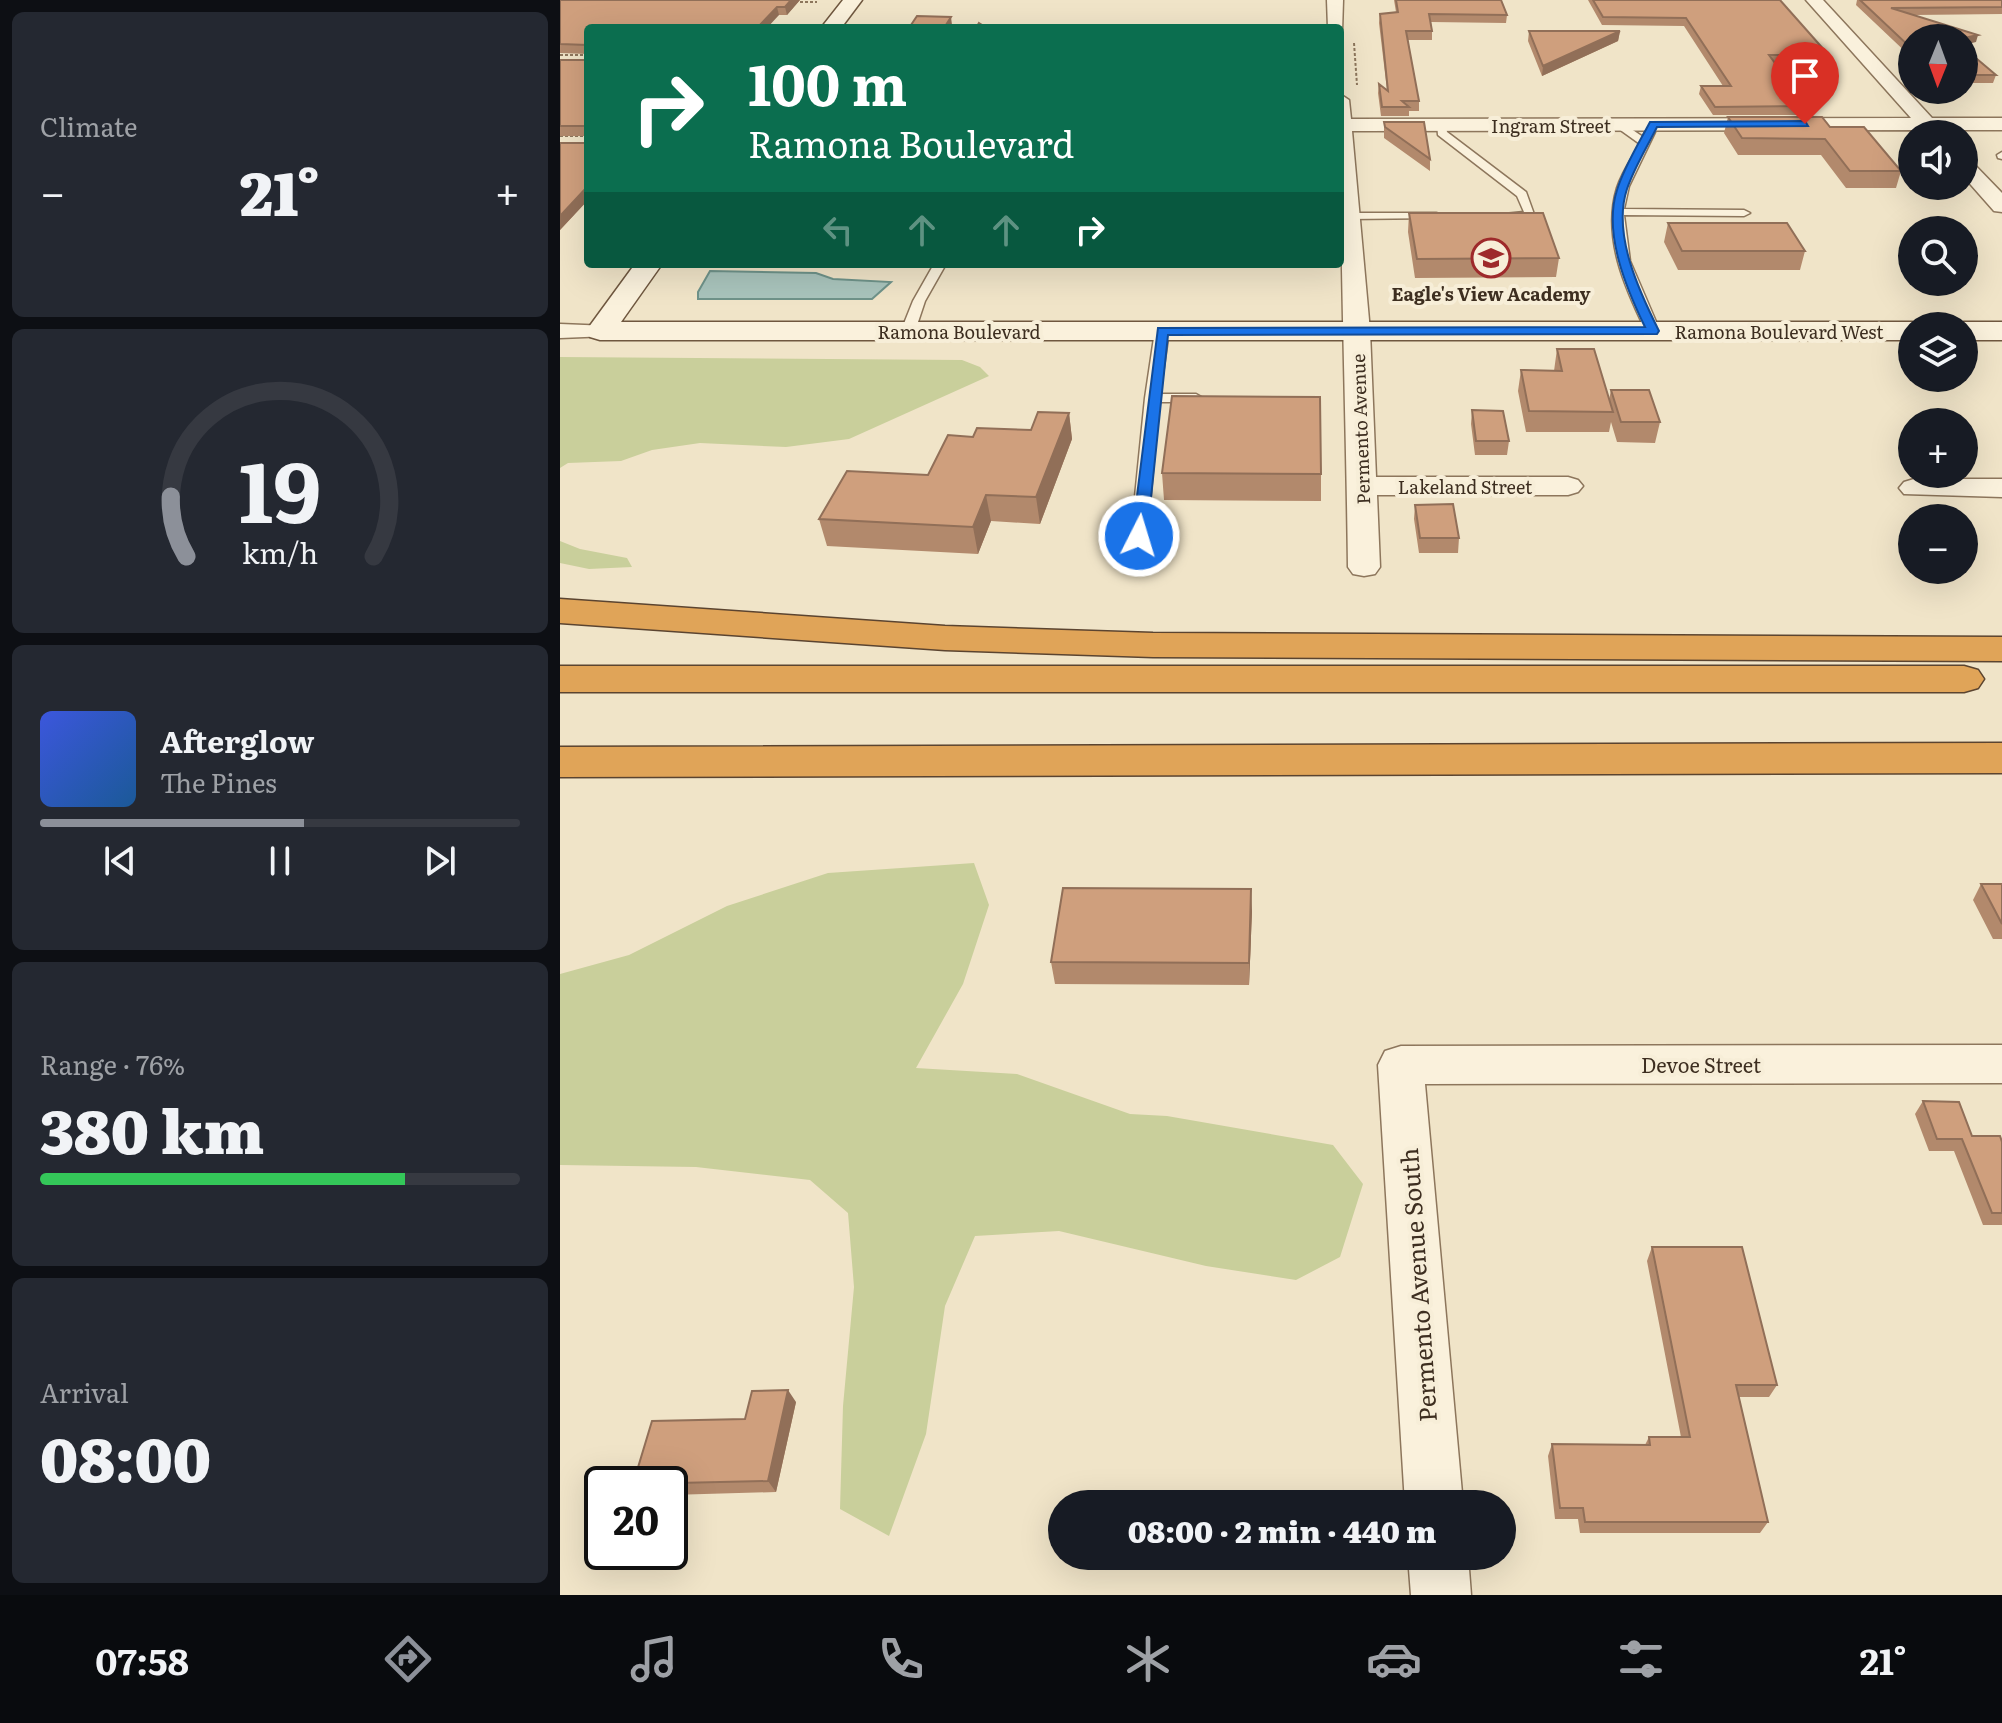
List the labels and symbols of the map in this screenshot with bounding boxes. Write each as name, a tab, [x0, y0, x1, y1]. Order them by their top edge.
north arrow	[1898, 24, 1978, 104]
pin	[1771, 42, 1839, 124]
street label: Ingram Street	[1491, 112, 1612, 139]
school or university icon: Eagle's View Academy	[1470, 237, 1512, 279]
place label: Eagle's View Academy	[1392, 280, 1590, 307]
street label: Ramona Boulevard	[877, 318, 1041, 345]
street label: Ramona Boulevard West	[1674, 318, 1884, 345]
street label: Permento Avenue	[1344, 353, 1376, 505]
street label: Lakeland Street	[1398, 473, 1533, 500]
position arrow	[1097, 494, 1181, 578]
street label: Devoe Street	[1641, 1049, 1761, 1079]
street label: Permento Avenue South	[1390, 1147, 1444, 1423]
speed limit sign: 20	[584, 1466, 688, 1570]

